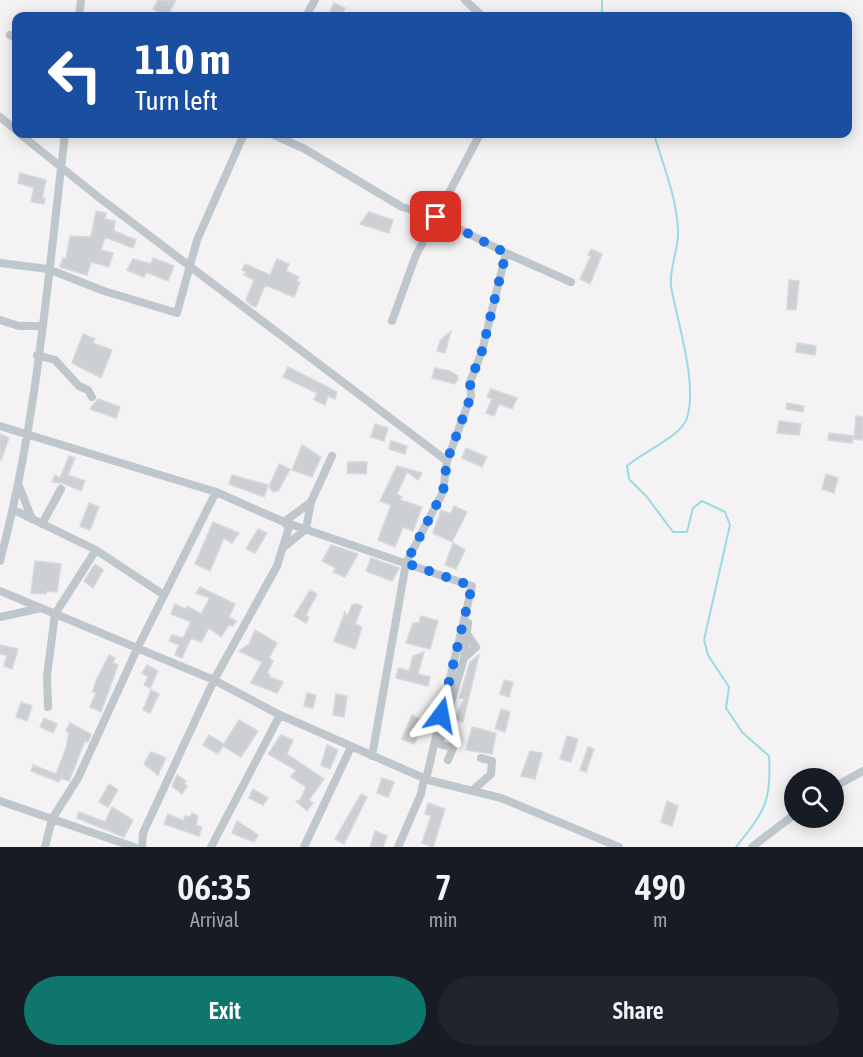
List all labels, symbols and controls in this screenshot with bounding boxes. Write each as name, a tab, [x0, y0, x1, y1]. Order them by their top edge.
text: 110 m	[135, 35, 230, 83]
icon: left	[36, 36, 114, 114]
text: Turn left	[135, 85, 218, 116]
pin	[410, 191, 461, 242]
icon: arrive	[419, 200, 452, 233]
position arrow	[409, 683, 473, 747]
map controls	[784, 768, 844, 828]
button: search	[784, 768, 844, 828]
text: 06:35	[177, 866, 251, 908]
text: 7	[435, 866, 452, 908]
text: 490	[635, 866, 686, 908]
text: Arrival	[190, 908, 239, 931]
text: min	[429, 908, 458, 931]
text: m	[653, 908, 667, 931]
button: Exit	[24, 976, 426, 1045]
button: Share	[438, 976, 839, 1045]

